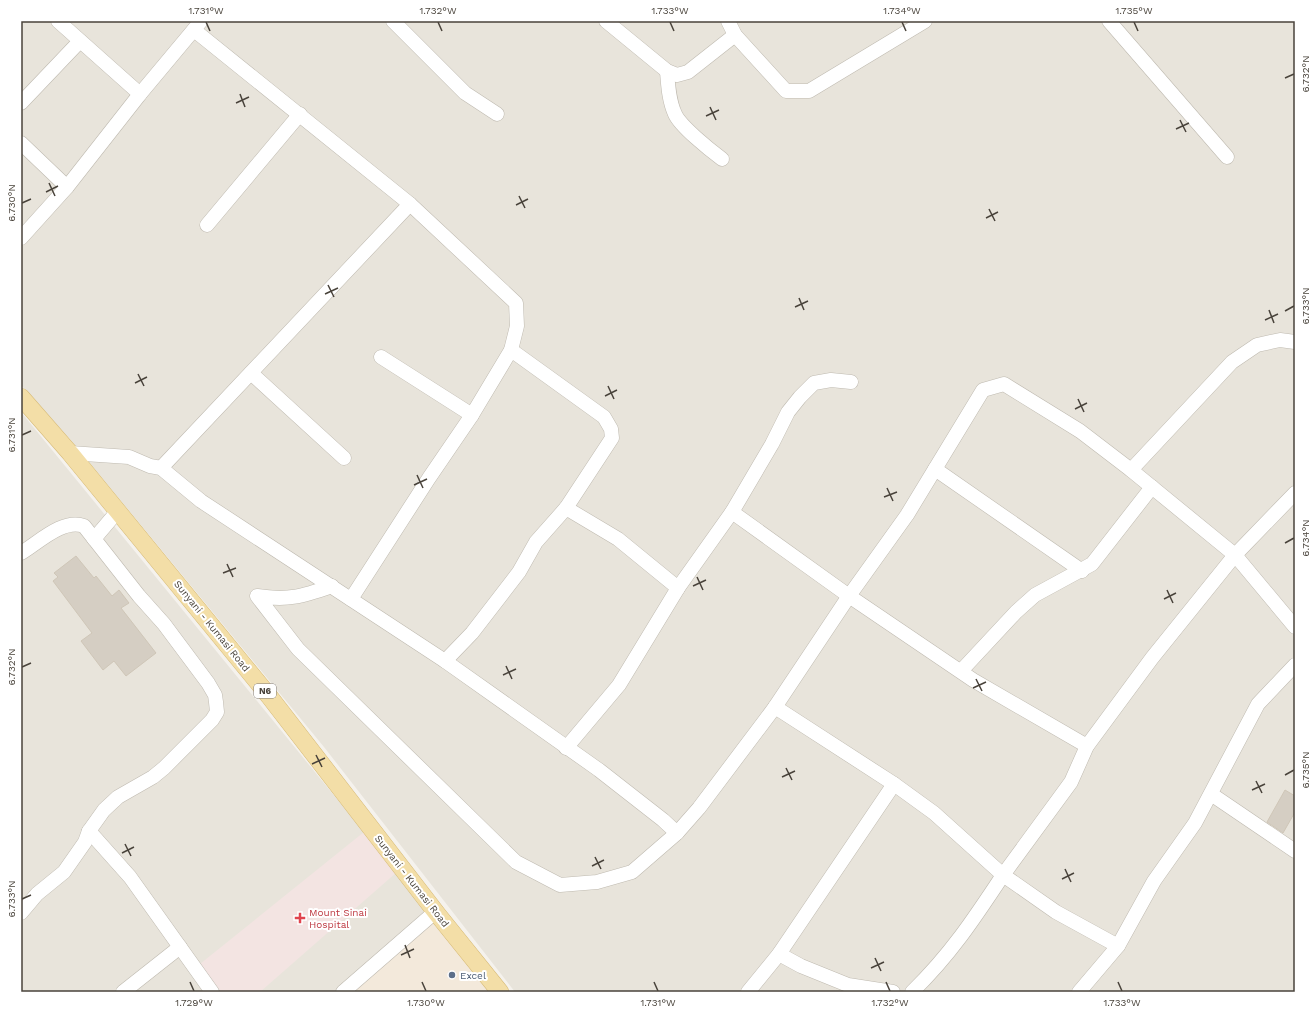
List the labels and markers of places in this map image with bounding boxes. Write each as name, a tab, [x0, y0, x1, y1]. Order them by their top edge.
place label: Mount Sinai Hospital	[309, 907, 367, 930]
marker: Mount Sinai Hospital	[294, 912, 306, 924]
marker: Excel	[447, 970, 457, 980]
place label: Excel	[460, 970, 486, 981]

